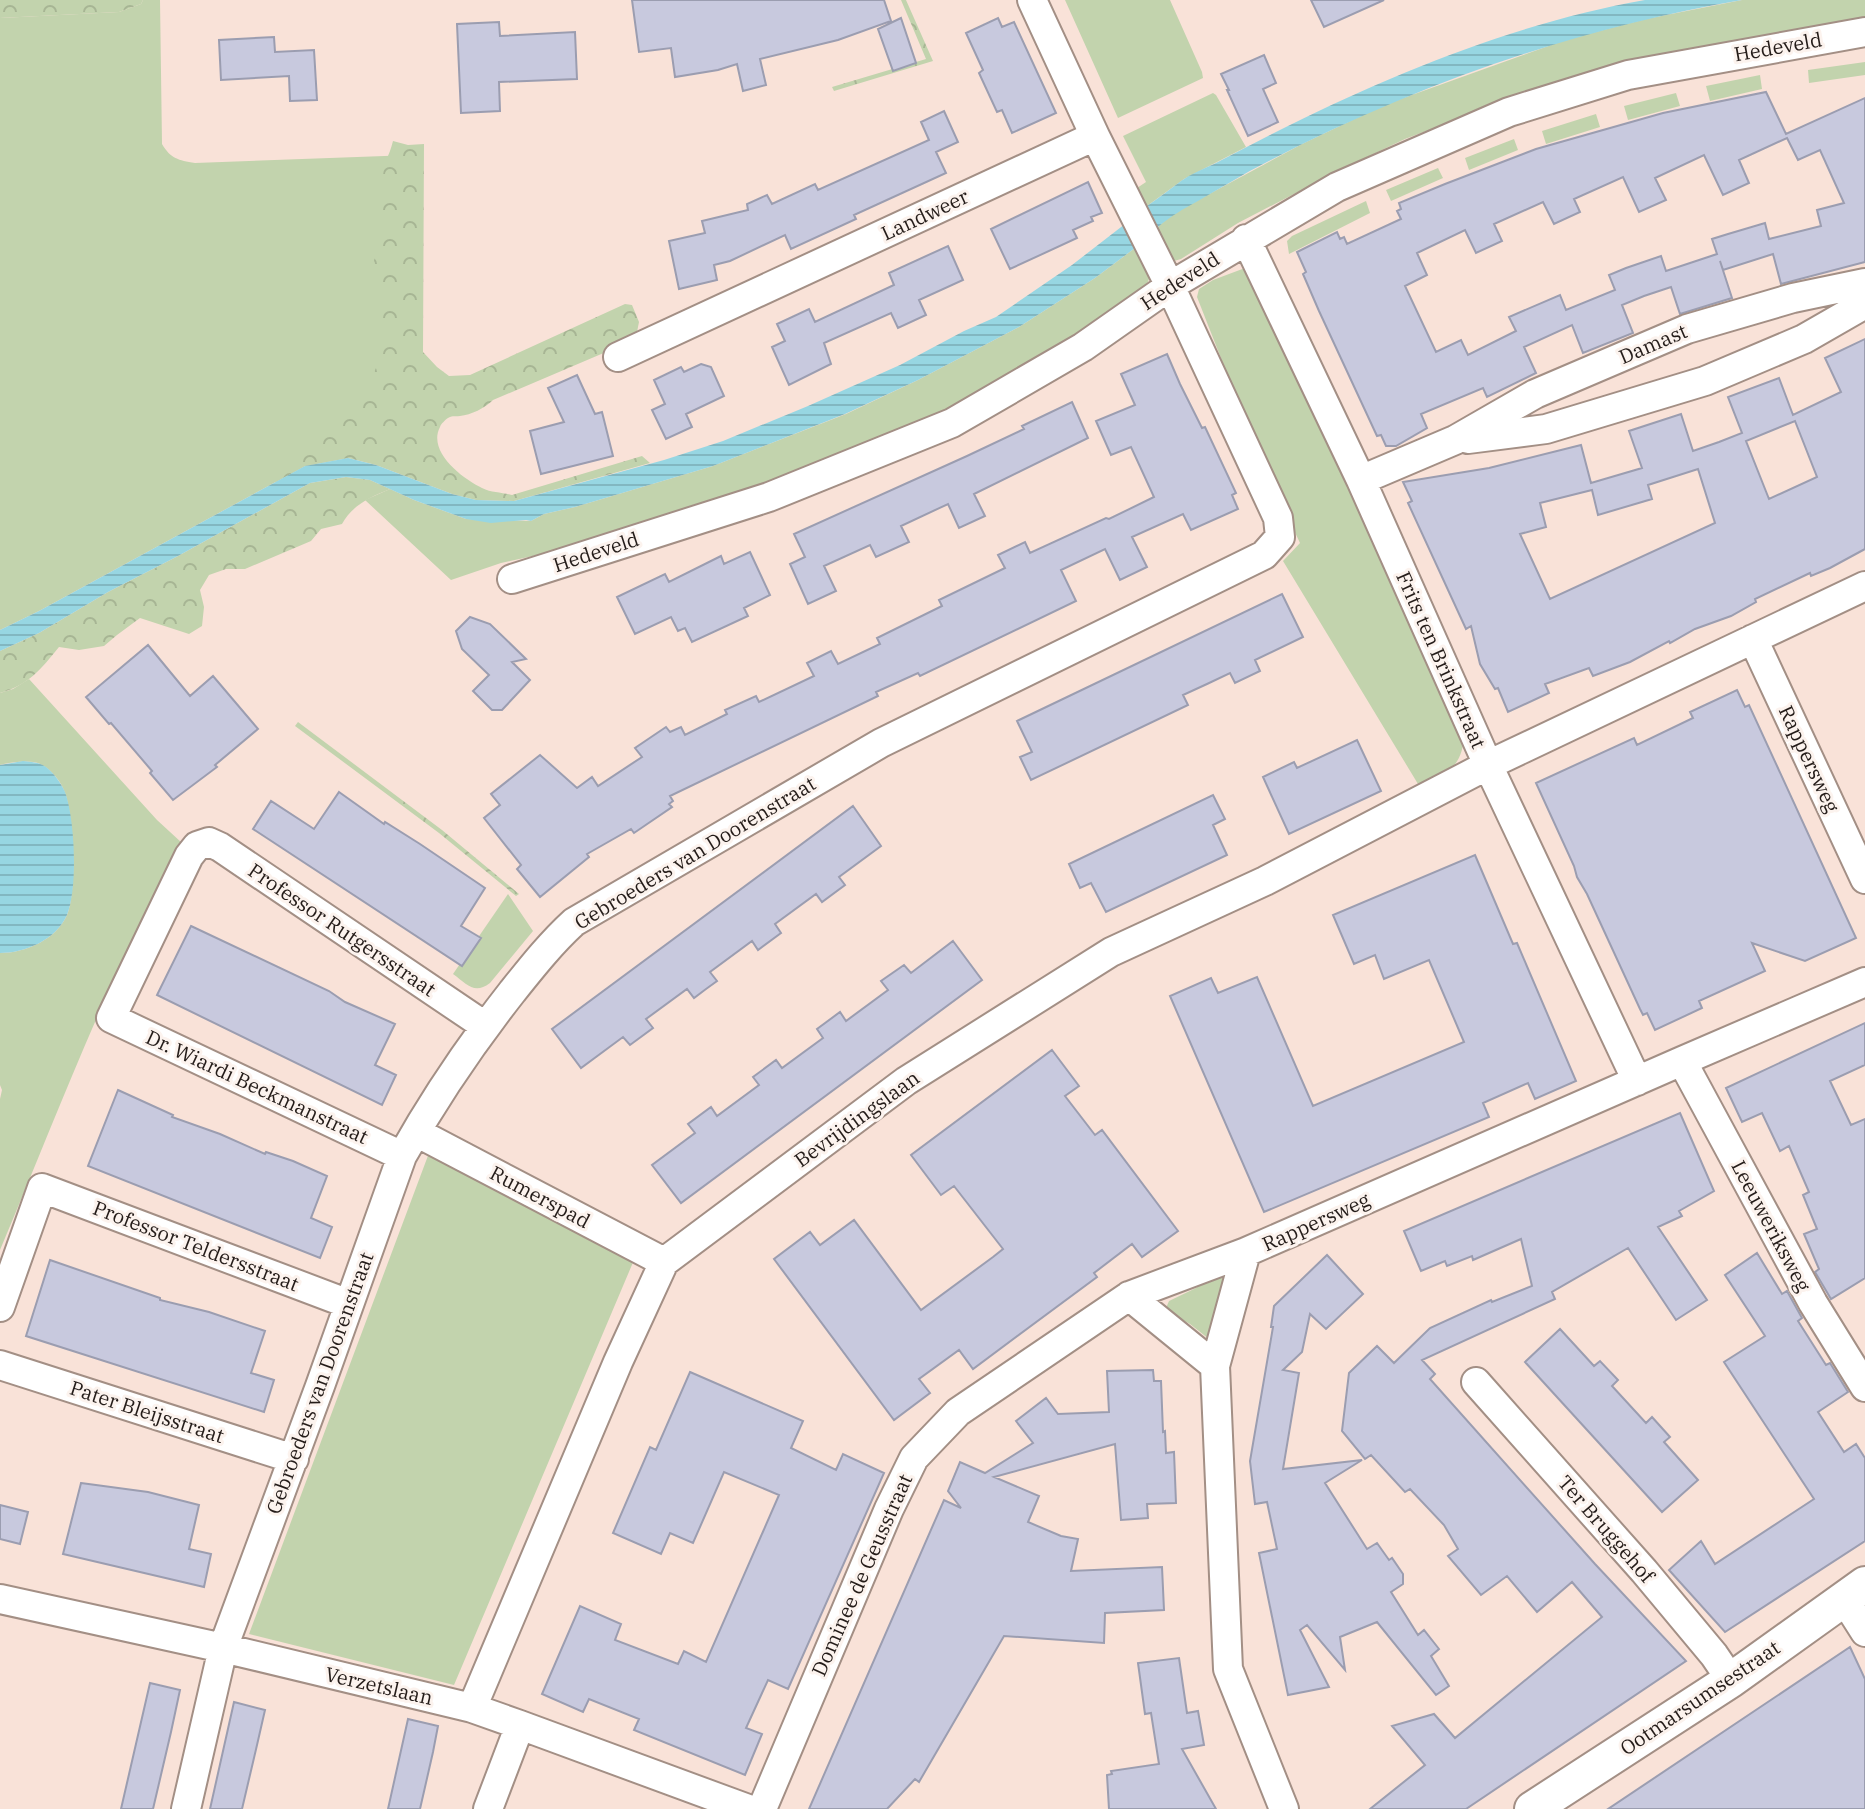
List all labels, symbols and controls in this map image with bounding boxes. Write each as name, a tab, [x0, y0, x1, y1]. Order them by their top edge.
street label: Hedeveld	[1732, 25, 1824, 68]
street label: Landweer	[877, 183, 973, 247]
street label: Hedeveld	[1135, 245, 1224, 316]
street label: Damast	[1615, 317, 1691, 370]
street label: Hedeveld	[549, 525, 642, 578]
street label: Frits ten Brinkstraat	[1390, 567, 1493, 753]
street label: Rappersweg	[1773, 701, 1846, 817]
street label: Gebroeders van Doorenstraat	[569, 770, 820, 935]
street label: Professor Rutgersstraat	[243, 857, 441, 1002]
street label: Dr. Wiardi Beckmanstraat	[142, 1023, 373, 1150]
street label: Bevrijdingslaan	[789, 1064, 925, 1173]
street label: Leeuweriksweg	[1725, 1155, 1818, 1296]
street label: Rumerspad	[485, 1159, 595, 1234]
street label: Rappersweg	[1258, 1186, 1374, 1257]
street label: Professor Teldersstraat	[89, 1194, 303, 1297]
street label: Gebroeders van Doorenstraat	[260, 1248, 380, 1517]
street label: Pater Bleijsstraat	[67, 1374, 228, 1449]
street label: Dominee de Geusstraat	[805, 1469, 918, 1680]
street label: Ter Bruggehof	[1552, 1469, 1661, 1589]
street label: Ootmarsumsestraat	[1614, 1634, 1785, 1761]
street label: Verzetslaan	[323, 1660, 436, 1711]

